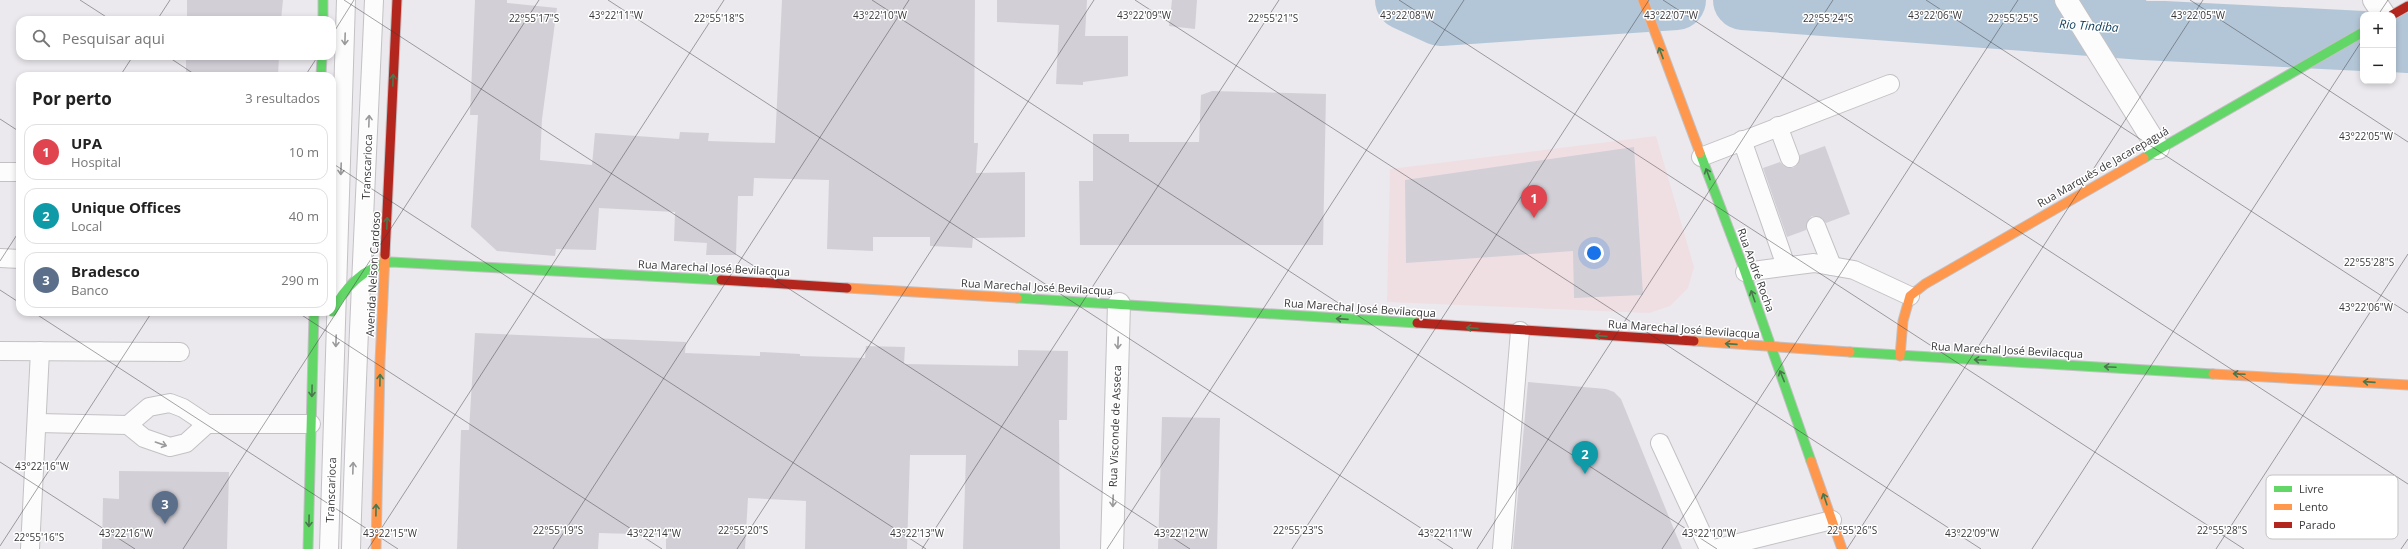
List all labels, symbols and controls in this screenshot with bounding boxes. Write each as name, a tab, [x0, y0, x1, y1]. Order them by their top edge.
text: 43°22'11"W	[589, 8, 644, 22]
text: 43°22'10"W	[853, 8, 908, 22]
text: 43°22'09"W	[1117, 8, 1172, 22]
text: 43°22'08"W	[1380, 8, 1435, 22]
text: 43°22'07"W	[1644, 8, 1699, 22]
text: 43°22'06"W	[1908, 8, 1963, 22]
text: 43°22'05"W	[2171, 8, 2226, 22]
text: 22°55'17"S	[509, 11, 559, 25]
text: 22°55'18"S	[694, 11, 744, 25]
text: 22°55'21"S	[1248, 11, 1298, 25]
text: 22°55'24"S	[1803, 11, 1853, 25]
text: 22°55'25"S	[1988, 11, 2038, 25]
map controls	[2360, 12, 2396, 84]
button: +	[2360, 12, 2396, 48]
water label: Rio Tindiba	[2059, 15, 2119, 36]
search box	[16, 16, 336, 60]
icon: search	[30, 27, 52, 49]
text: Pesquisar aqui	[62, 28, 165, 48]
one-way arrow	[341, 32, 349, 45]
one-way arrow	[1657, 48, 1665, 60]
button: −	[2360, 48, 2396, 84]
one-way arrow	[390, 74, 397, 87]
text: Por perto	[32, 87, 112, 110]
text: 3 resultados	[245, 89, 320, 107]
one-way arrow	[365, 115, 373, 128]
street label: Rua Marquês de Jacarepaguá	[2034, 123, 2171, 210]
text: 43°22'05"W	[2339, 129, 2394, 143]
text: UPA	[71, 133, 102, 153]
street label: Transcarioca	[358, 134, 375, 200]
text: 1	[42, 143, 50, 161]
text: 10 m	[289, 143, 319, 161]
text: Hospital	[71, 153, 121, 171]
one-way arrow	[337, 162, 345, 175]
one-way arrow	[1703, 169, 1711, 181]
pin: 1	[1521, 185, 1547, 218]
text: Unique Offices	[71, 197, 181, 217]
text: 2	[42, 207, 50, 225]
text: 40 m	[289, 207, 319, 225]
street label: Avenida Nelson Cardoso	[362, 211, 383, 337]
text: Local	[71, 217, 102, 235]
one-way arrow	[384, 217, 391, 230]
street label: Rua André Rocha	[1734, 226, 1779, 314]
your location	[1584, 243, 1604, 263]
text: 22°55'28"S	[2344, 255, 2394, 269]
street label: Rua Marechal José Bevilacqua	[638, 256, 790, 279]
text: Bradesco	[71, 261, 140, 281]
text: 3	[42, 271, 50, 289]
text: 290 m	[281, 271, 319, 289]
street label: Rua Marechal José Bevilacqua	[961, 275, 1113, 298]
text: Banco	[71, 281, 109, 299]
one-way arrow	[1749, 290, 1756, 303]
street label: Rua Marechal José Bevilacqua	[1284, 295, 1436, 320]
text: 43°22'06"W	[2339, 300, 2394, 314]
one-way arrow	[1336, 315, 1349, 322]
street label: Rua Marechal José Bevilacqua	[1608, 316, 1760, 341]
one-way arrow	[1466, 324, 1479, 331]
one-way arrow	[1595, 332, 1608, 339]
one-way arrow	[332, 334, 339, 347]
one-way arrow	[1114, 336, 1121, 349]
street label: Rua Marechal José Bevilacqua	[1931, 338, 2083, 361]
one-way arrow	[1725, 340, 1738, 348]
one-way arrow	[1974, 356, 1987, 364]
one-way arrow	[2104, 363, 2117, 371]
street label: Rua Visconde de Asseca	[1105, 365, 1124, 487]
one-way arrow	[2233, 370, 2246, 378]
one-way arrow	[1778, 371, 1785, 383]
one-way arrow	[376, 374, 383, 387]
one-way arrow	[2363, 379, 2376, 386]
one-way arrow	[308, 384, 315, 397]
one-way arrow	[155, 440, 167, 448]
pin: 2	[1572, 441, 1598, 474]
street label: Transcarioca	[322, 457, 339, 523]
text: 43°22'16"W	[15, 459, 70, 473]
one-way arrow	[349, 462, 357, 475]
legend	[2266, 475, 2398, 539]
text: Livre	[2299, 481, 2324, 496]
pin: 3	[152, 491, 178, 524]
one-way arrow	[1821, 493, 1828, 506]
one-way arrow	[1109, 494, 1117, 507]
text: Lento	[2299, 499, 2329, 514]
one-way arrow	[373, 504, 380, 517]
one-way arrow	[305, 514, 313, 527]
text: Parado	[2299, 517, 2336, 532]
text: 22°55'19"S	[533, 523, 583, 537]
text: 22°55'20"S	[718, 523, 768, 537]
text: 22°55'23"S	[1273, 523, 1323, 537]
text: 22°55'26"S	[1827, 523, 1877, 537]
text: 22°55'28"S	[2197, 523, 2247, 537]
text: 43°22'16"W	[99, 526, 154, 540]
text: 43°22'15"W	[363, 526, 418, 540]
text: 43°22'14"W	[627, 526, 682, 540]
text: 43°22'13"W	[890, 526, 945, 540]
text: 43°22'12"W	[1154, 526, 1209, 540]
text: 43°22'11"W	[1418, 526, 1473, 540]
text: 43°22'10"W	[1682, 526, 1737, 540]
text: 43°22'09"W	[1945, 526, 2000, 540]
text: 22°55'16"S	[14, 530, 64, 544]

